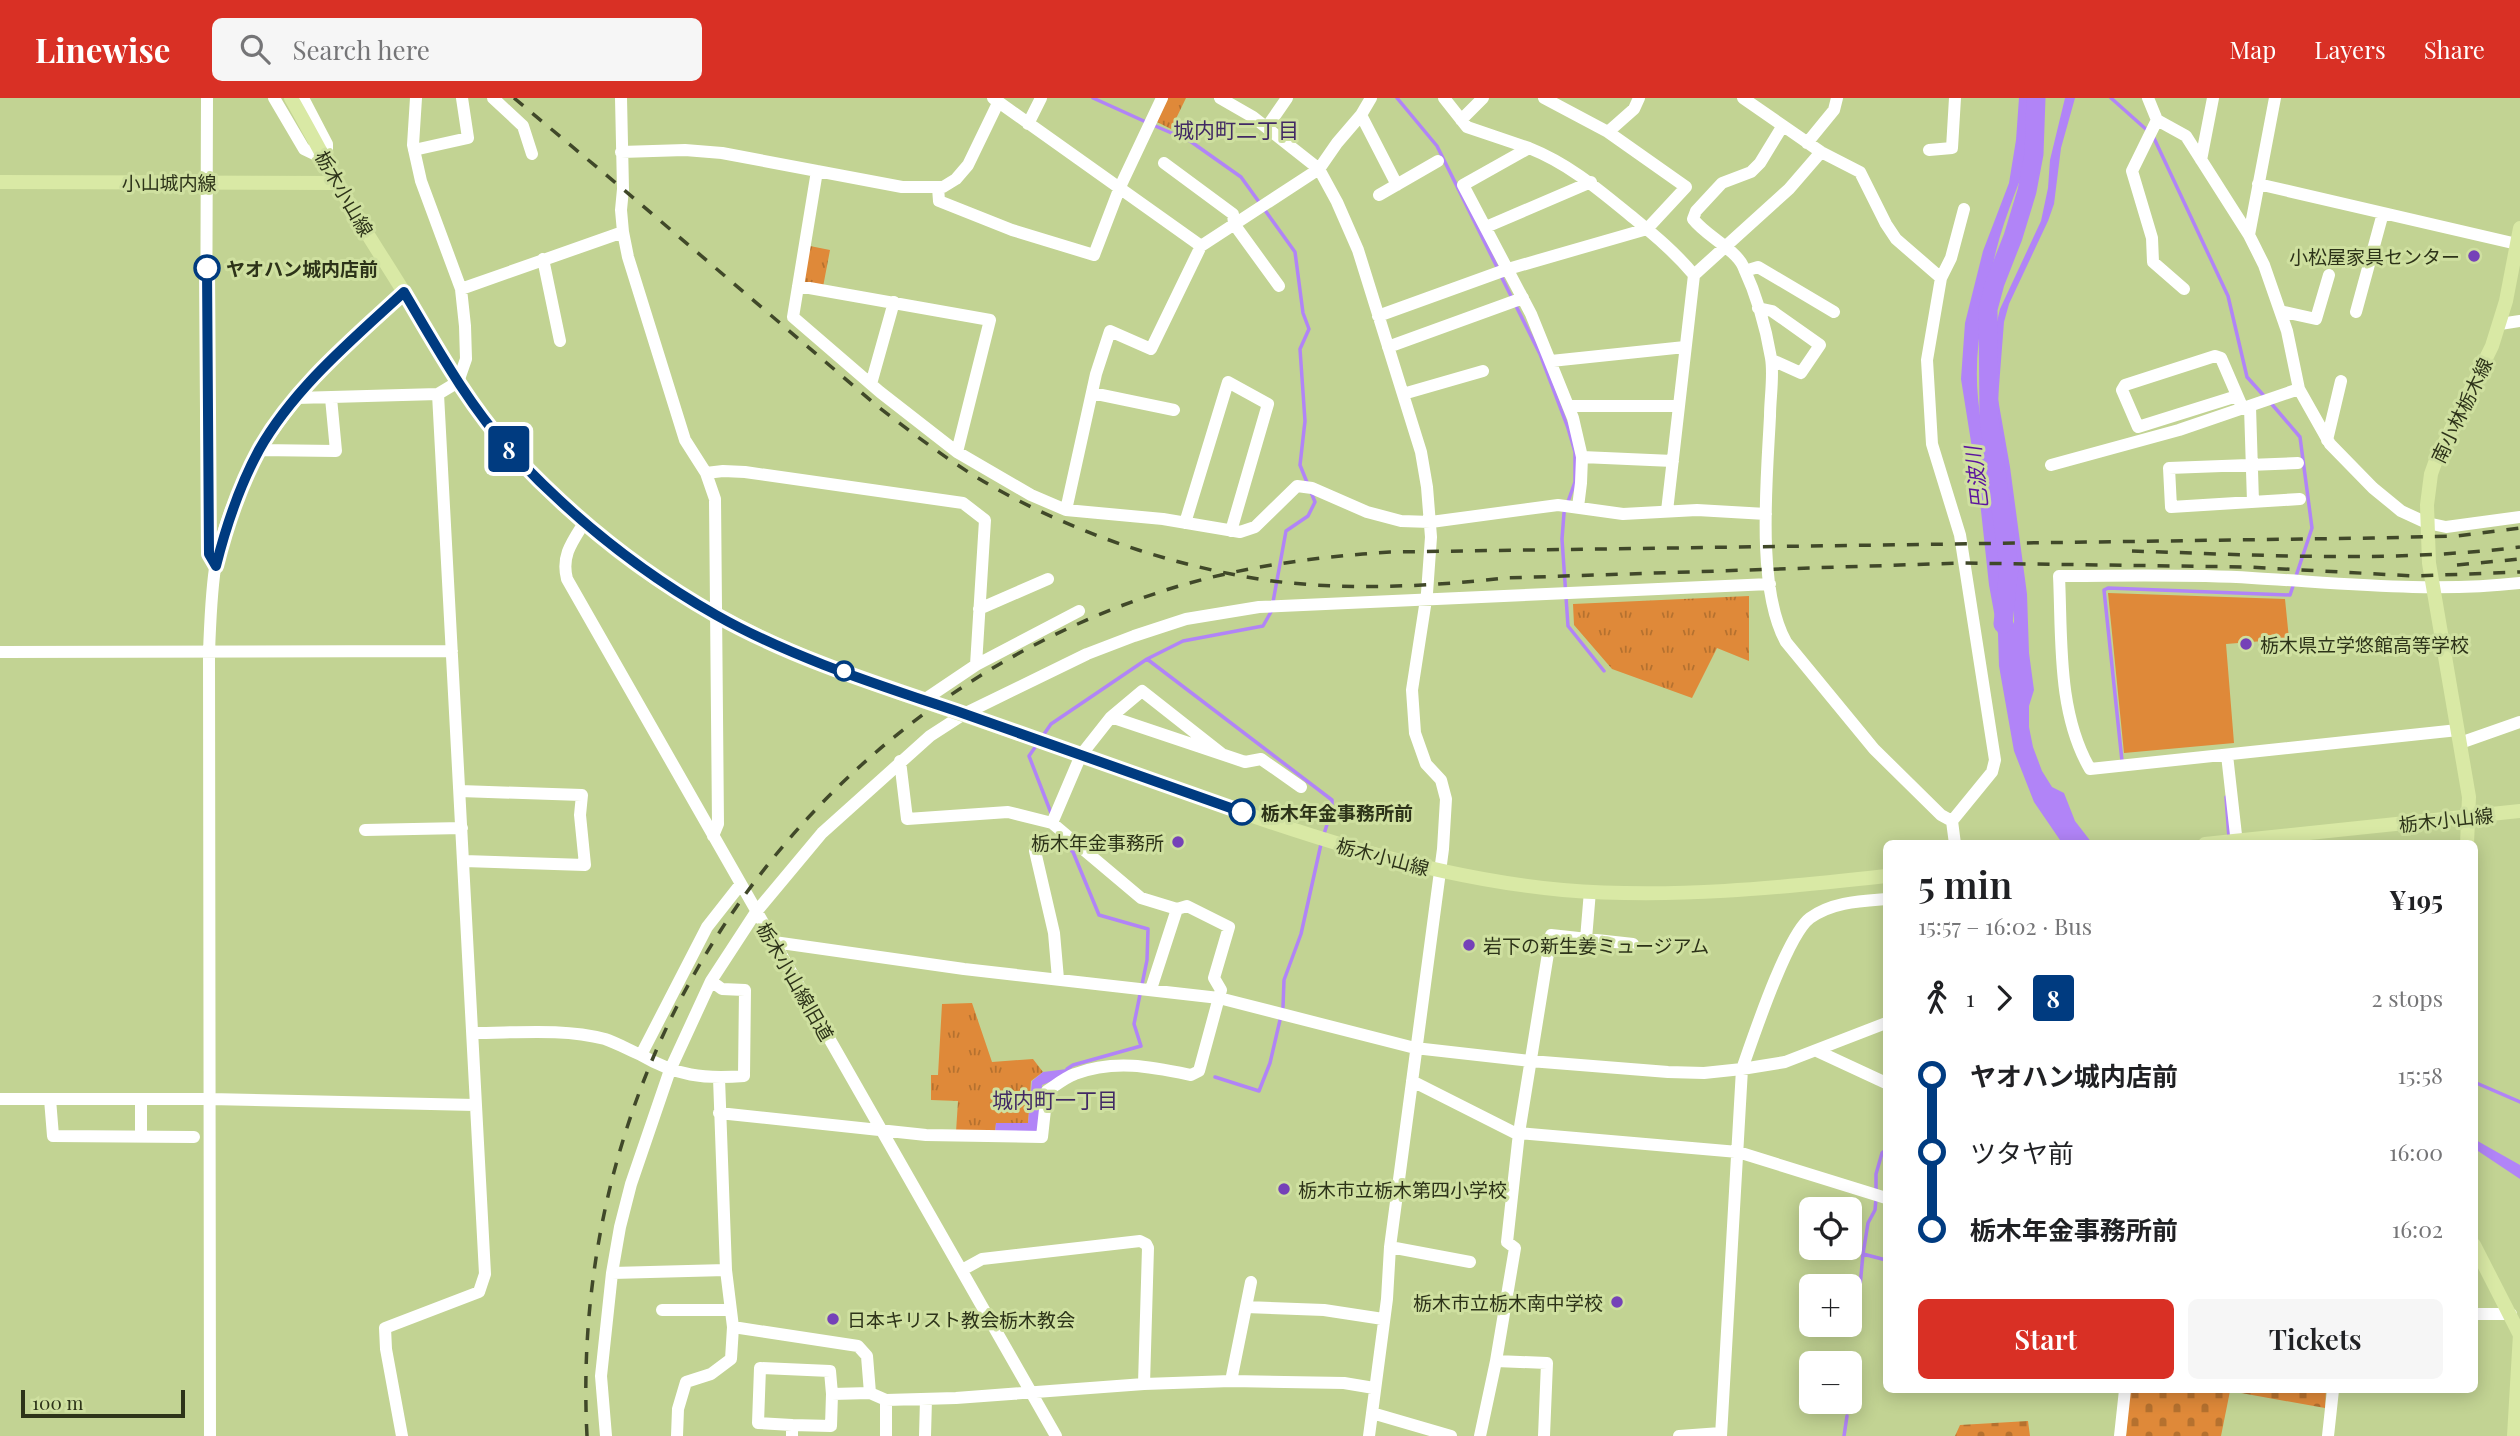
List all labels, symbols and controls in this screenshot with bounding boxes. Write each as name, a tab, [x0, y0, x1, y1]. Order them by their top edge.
search box	[212, 18, 702, 81]
text: Linewise	[35, 27, 170, 71]
icon: search	[236, 30, 274, 68]
text: Search here	[292, 32, 430, 67]
text: Map	[2230, 33, 2276, 65]
text: Layers	[2314, 33, 2386, 65]
text: Share	[2424, 33, 2485, 65]
district label: 城内町二丁目	[1173, 115, 1299, 143]
street label: 栃木小山線	[310, 145, 380, 241]
street label: 小山城内線	[121, 169, 217, 195]
place label: 小松屋家具センター	[2289, 243, 2460, 269]
marker: 小松屋家具センター	[2466, 248, 2482, 264]
marker: ヤオハン城内店前	[194, 255, 220, 281]
place label: ヤオハン城内店前	[226, 255, 378, 281]
street label: 南小林栃木線	[2424, 353, 2498, 467]
line badge: 8	[486, 426, 532, 472]
text: 8	[502, 433, 516, 465]
water label: 巴波川	[1957, 443, 1993, 511]
place label: 栃木県立学悠館高等学校	[2260, 631, 2469, 657]
marker: 栃木県立学悠館高等学校	[2238, 636, 2254, 652]
unlabelled marker	[834, 661, 854, 681]
marker: 栃木年金事務所前	[1229, 799, 1255, 825]
place label: 栃木年金事務所前	[1261, 799, 1413, 825]
street label: 栃木小山線	[2397, 801, 2495, 837]
place label: 栃木年金事務所	[1031, 829, 1164, 855]
street label: 栃木小山線	[1334, 831, 1432, 881]
marker: 栃木年金事務所	[1170, 834, 1186, 850]
text: 5 min	[1918, 858, 2012, 909]
text: ¥195	[2389, 882, 2443, 917]
text: 15:57 – 16:02 · Bus	[1918, 910, 2092, 941]
street label: 栃木小山線旧道	[751, 917, 841, 1045]
place label: 岩下の新生姜ミュージアム	[1483, 932, 1709, 958]
marker: 岩下の新生姜ミュージアム	[1461, 937, 1477, 953]
icon: walk	[1918, 979, 1956, 1017]
icon: forward	[1985, 979, 2023, 1017]
text: 1	[1966, 982, 1975, 1013]
text: 8	[2047, 982, 2060, 1014]
text: 2 stops	[2372, 982, 2443, 1013]
text: ヤオハン城内店前	[1970, 1058, 2178, 1093]
text: 15:58	[2398, 1059, 2443, 1090]
district label: 城内町一丁目	[992, 1085, 1118, 1113]
text: ツタヤ前	[1970, 1135, 2074, 1170]
text: 16:00	[2389, 1136, 2443, 1167]
place label: 栃木市立栃木第四小学校	[1298, 1176, 1507, 1202]
marker: 栃木市立栃木第四小学校	[1276, 1181, 1292, 1197]
map controls	[1799, 1197, 1862, 1414]
button: locate	[1799, 1197, 1862, 1260]
text: 栃木年金事務所前	[1970, 1212, 2178, 1247]
text: 16:02	[2392, 1213, 2443, 1244]
button: +	[1799, 1274, 1862, 1337]
place label: 栃木市立栃木南中学校	[1413, 1289, 1603, 1315]
marker: 栃木市立栃木南中学校	[1609, 1294, 1625, 1310]
button: Start	[1918, 1299, 2174, 1379]
button: Tickets	[2188, 1299, 2443, 1379]
place label: 日本キリスト教会栃木教会	[847, 1306, 1075, 1332]
marker: 日本キリスト教会栃木教会	[825, 1311, 841, 1327]
button: −	[1799, 1351, 1862, 1414]
scale bar	[21, 1387, 186, 1419]
text: 100 m	[32, 1389, 83, 1415]

